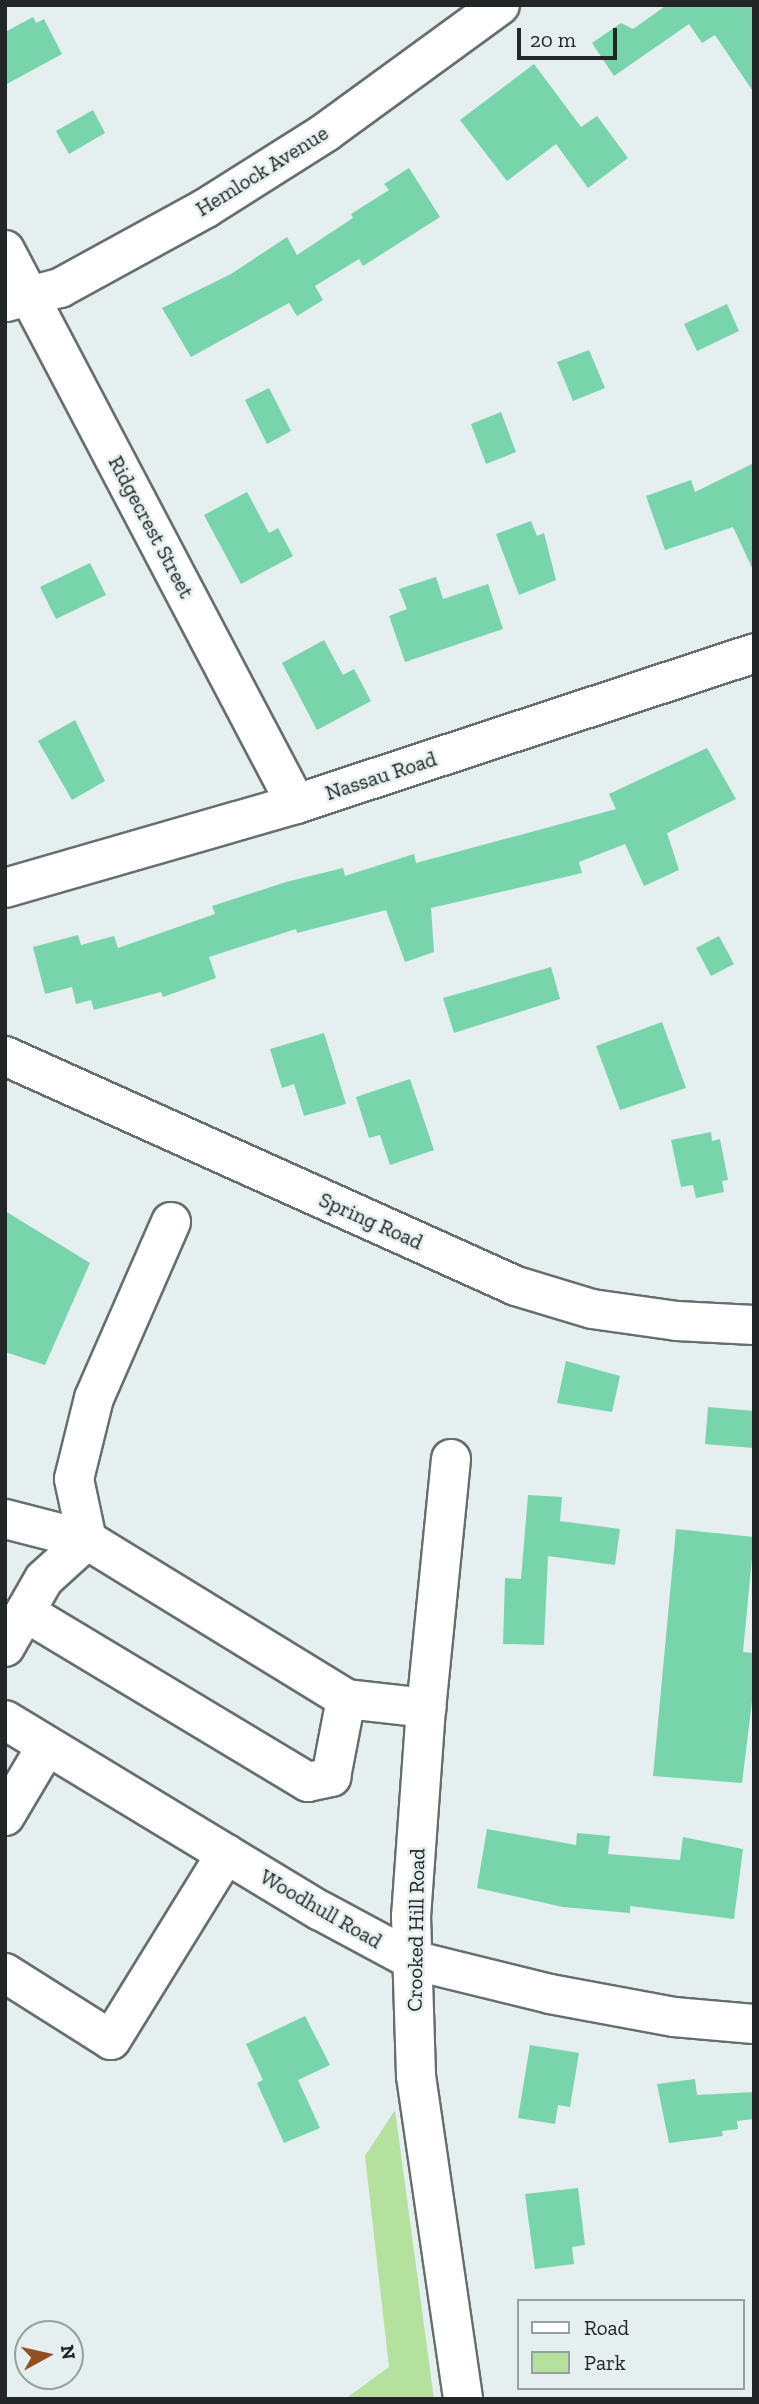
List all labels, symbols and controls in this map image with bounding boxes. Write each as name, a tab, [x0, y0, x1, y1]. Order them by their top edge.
scale bar	[521, 14, 621, 58]
text: 20 m	[530, 27, 576, 52]
street label: Hemlock Avenue	[191, 120, 333, 222]
street label: Ridgecrest Street	[103, 452, 199, 602]
street label: Nassau Road	[322, 746, 440, 806]
street label: Spring Road	[315, 1187, 427, 1255]
street label: Crooked Hill Road	[402, 1848, 430, 2012]
street label: Woodhull Road	[256, 1864, 386, 1954]
legend	[518, 2299, 745, 2390]
text: Road	[584, 2315, 629, 2340]
north arrow	[14, 2320, 84, 2390]
text: N	[56, 2344, 81, 2361]
text: Park	[584, 2350, 626, 2375]

